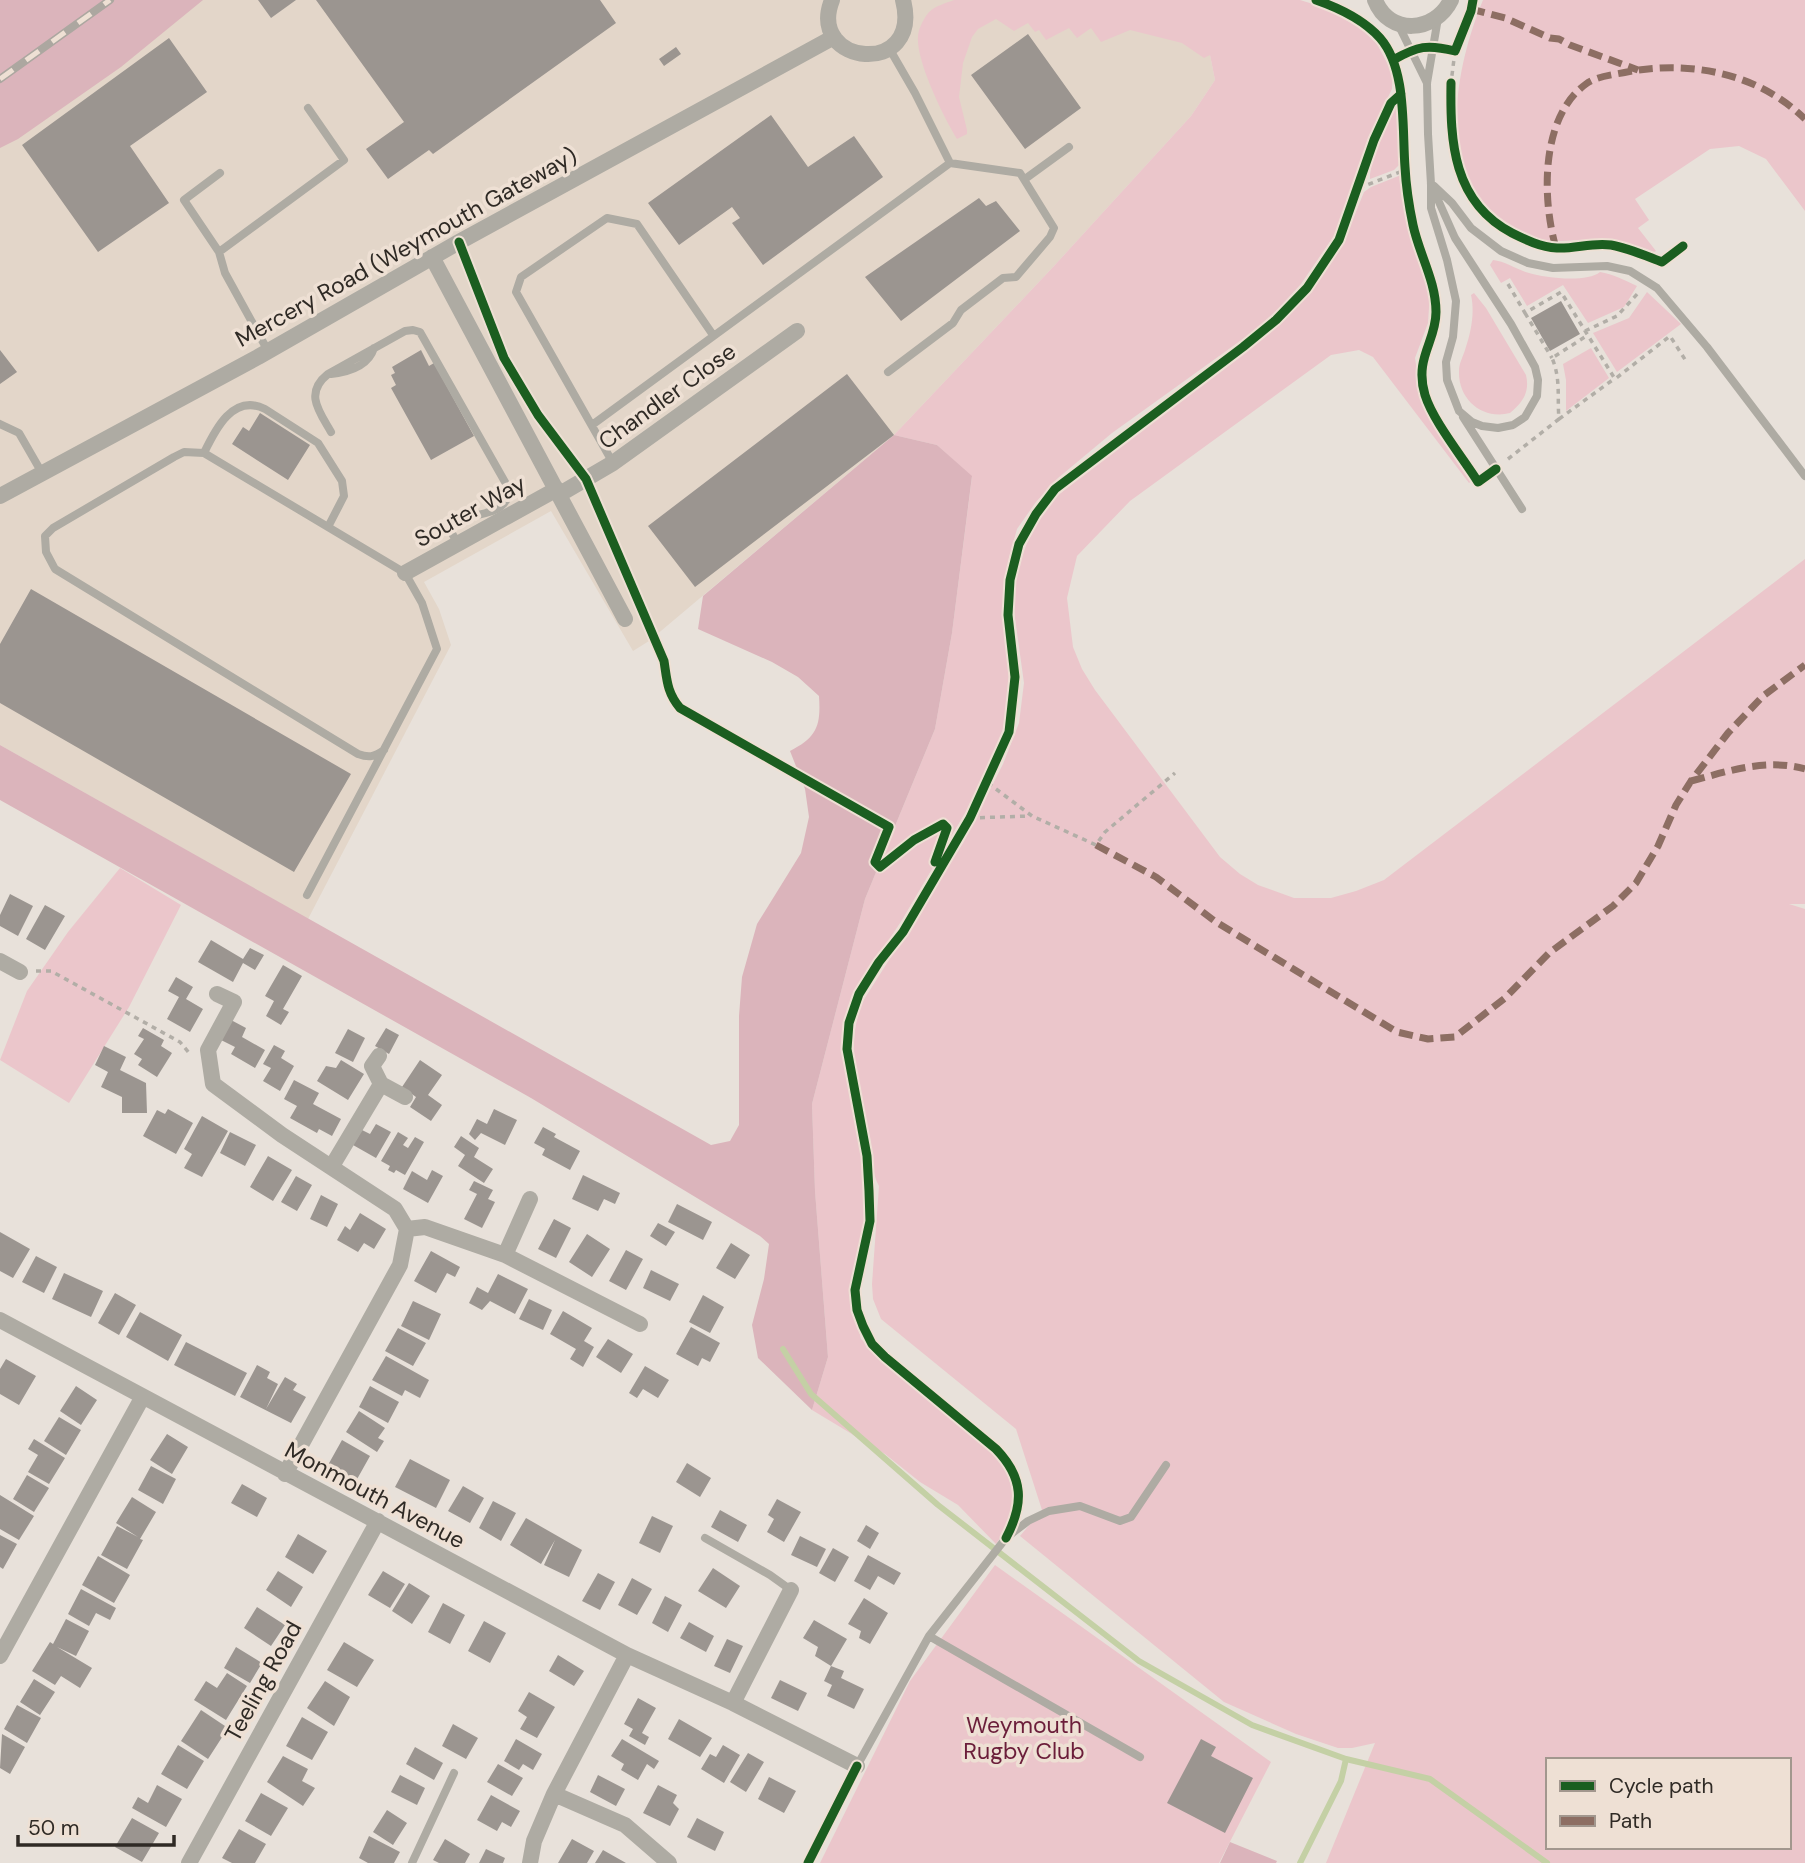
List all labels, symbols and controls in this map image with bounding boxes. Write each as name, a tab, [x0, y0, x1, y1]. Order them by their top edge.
street label: Mercery Road (Weymouth Gateway)	[230, 140, 582, 354]
street label: Chandler Close	[592, 336, 742, 456]
street label: Souter Way	[409, 468, 531, 554]
street label: Monmouth Avenue	[280, 1435, 470, 1555]
street label: Teeling Road	[218, 1615, 308, 1747]
park label: Weymouth Rugby Club	[963, 1710, 1085, 1766]
legend	[1546, 1758, 1791, 1849]
text: Cycle path	[1609, 1772, 1714, 1800]
scale bar	[18, 1804, 173, 1848]
text: Path	[1609, 1807, 1652, 1835]
text: 50 m	[28, 1814, 79, 1842]

